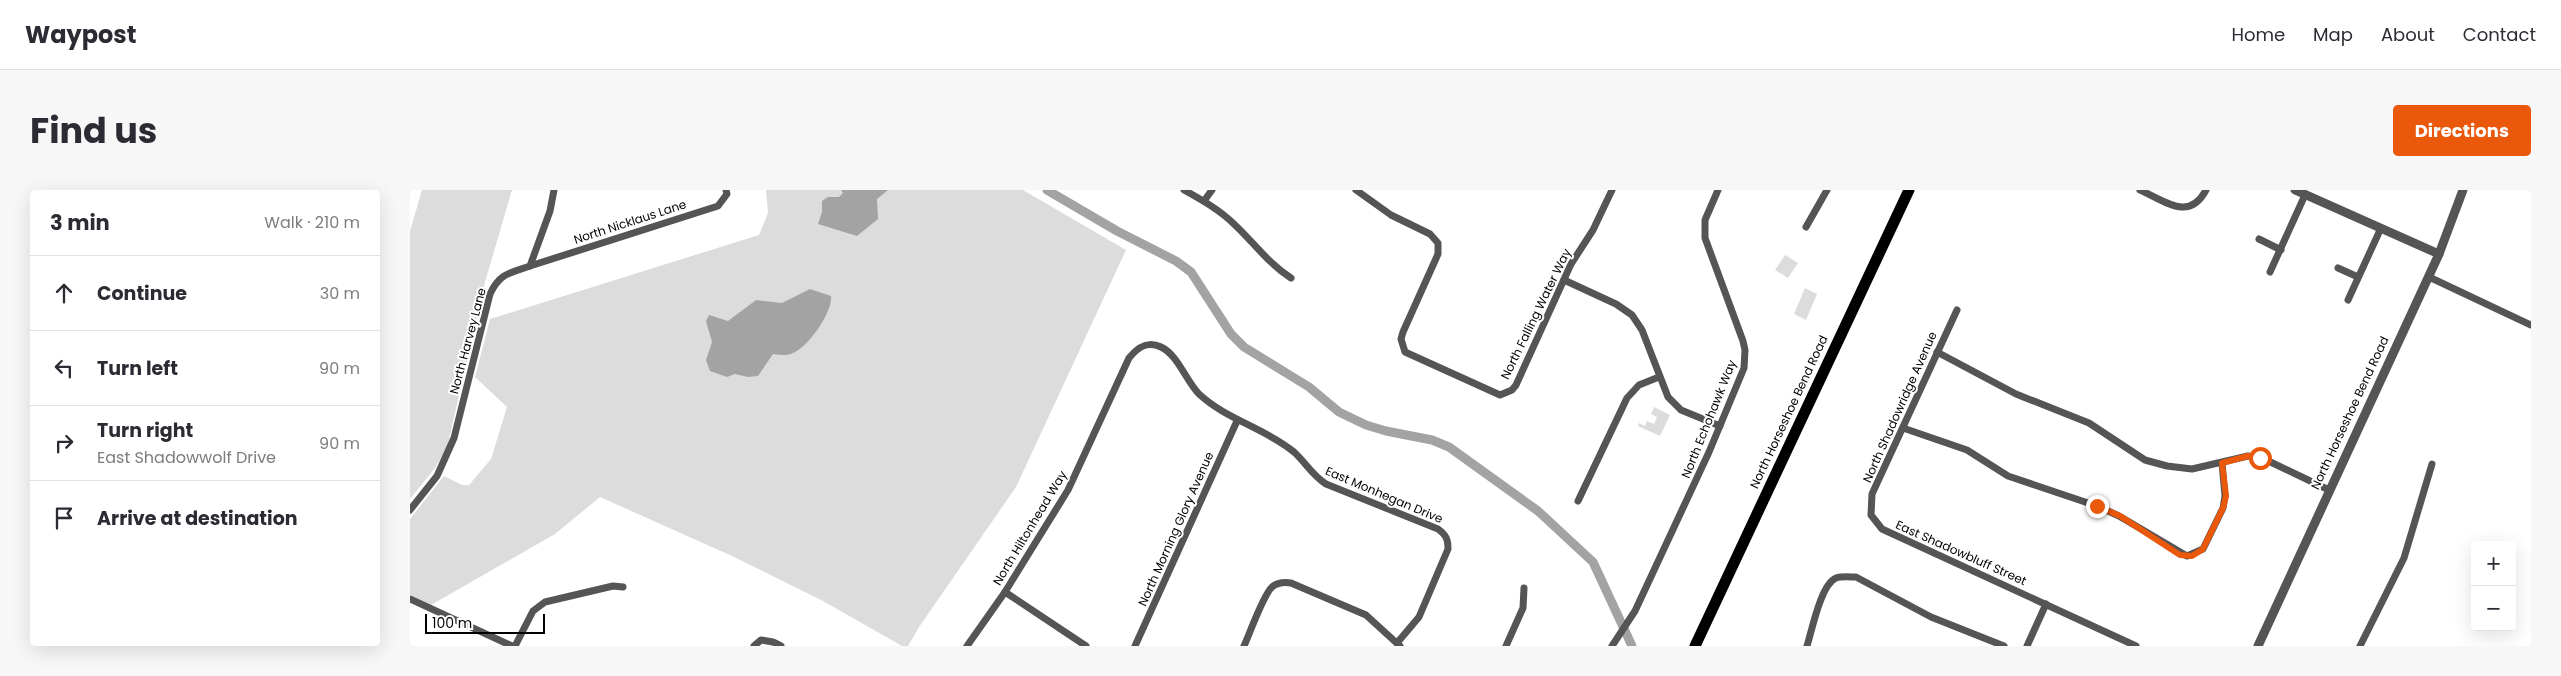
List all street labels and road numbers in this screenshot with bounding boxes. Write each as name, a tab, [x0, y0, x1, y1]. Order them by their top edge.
street label: North Nicklaus Lane	[571, 195, 688, 248]
street label: North Falling Water Way	[1496, 245, 1575, 382]
street label: North Harvey Lane	[445, 286, 490, 396]
street label: North Shadowridge Avenue	[1858, 329, 1941, 485]
street label: North Horseshoe Bend Road	[1745, 332, 1832, 491]
street label: North Horseshoe Bend Road	[2306, 333, 2393, 492]
street label: North Echohawk Way	[1677, 357, 1740, 481]
street label: North Morning Glory Avenue	[1134, 449, 1217, 609]
street label: East Monhegan Drive	[1323, 462, 1446, 527]
street label: North Hiltonhead Way	[989, 467, 1071, 588]
street label: East Shadowbluff Street	[1893, 516, 2029, 589]

